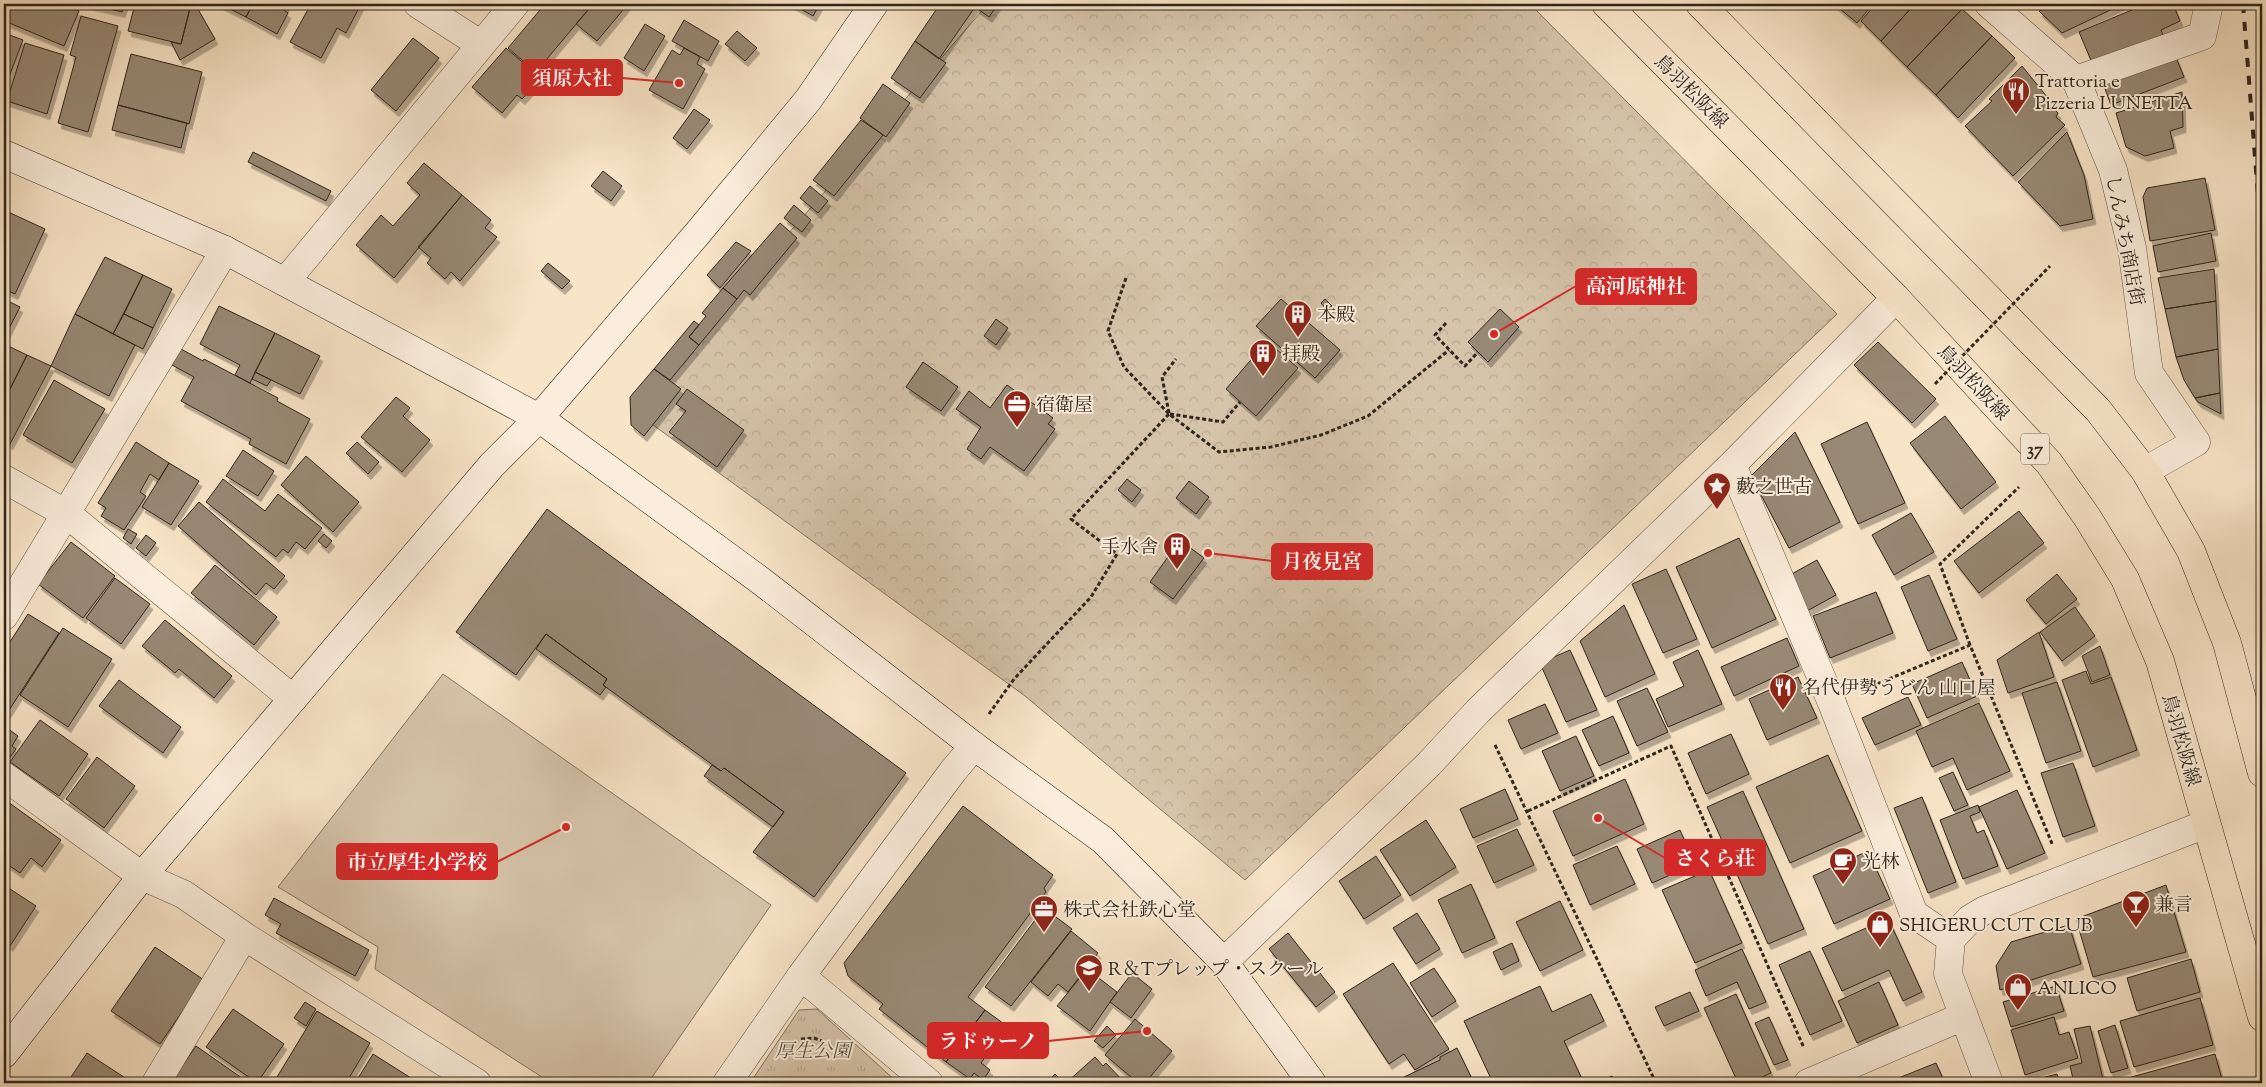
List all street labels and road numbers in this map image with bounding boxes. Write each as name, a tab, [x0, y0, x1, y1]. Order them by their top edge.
street label: 鳥羽松阪線	[1647, 50, 1733, 136]
street label: しんみち商店街	[2098, 173, 2149, 308]
street label: 鳥羽松阪線	[1930, 340, 2014, 428]
road number: 37	[2021, 434, 2049, 464]
street label: 鳥羽松阪線	[2154, 691, 2206, 790]

